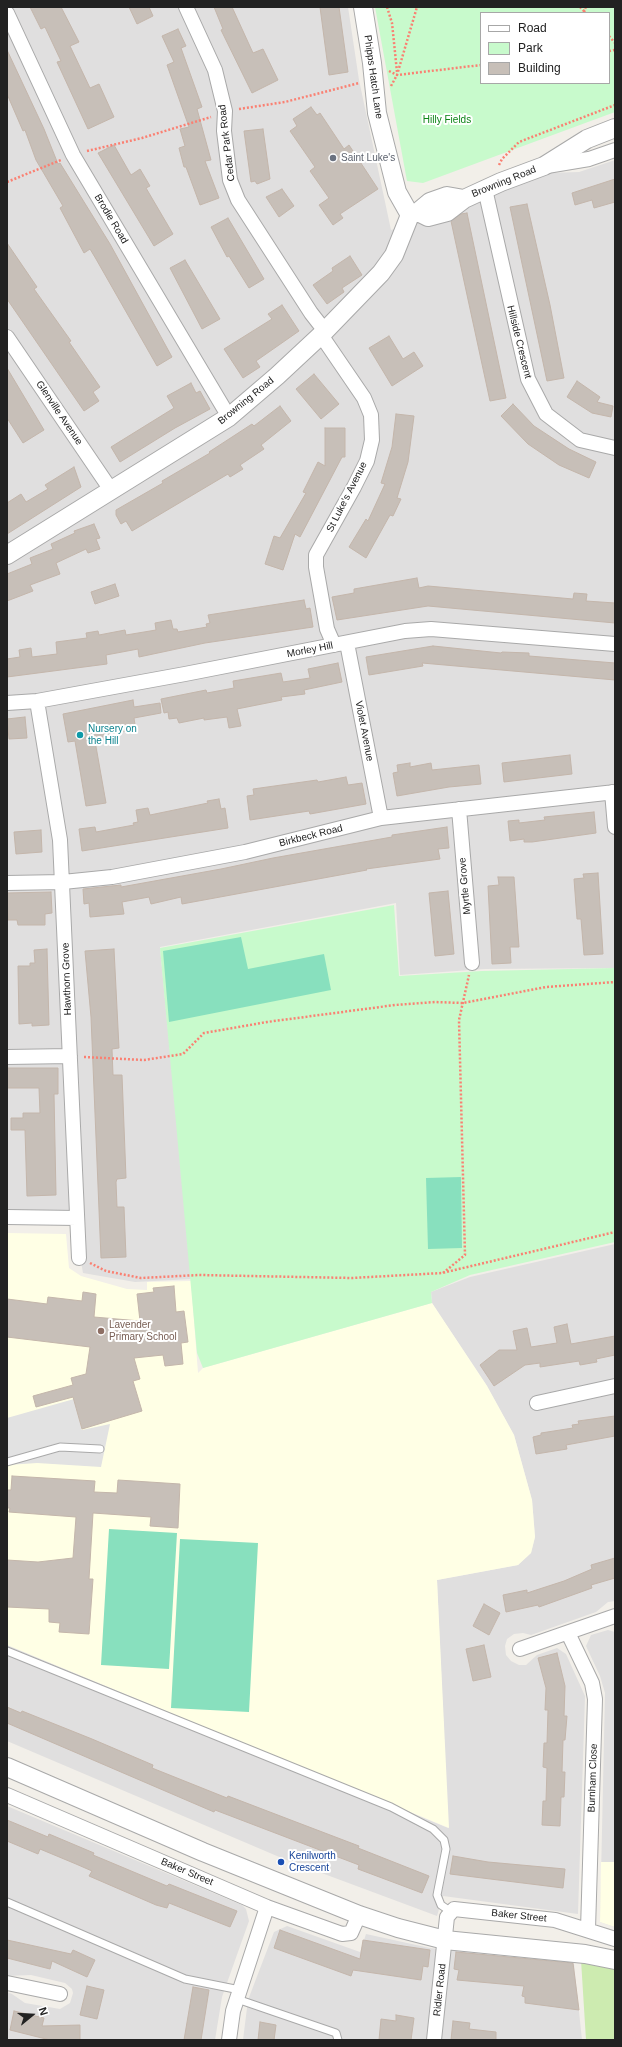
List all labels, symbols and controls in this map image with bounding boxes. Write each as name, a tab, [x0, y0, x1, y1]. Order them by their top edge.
legend	[480, 12, 610, 84]
text: Road	[518, 21, 547, 35]
street label: Phipps Hatch Lane	[361, 34, 385, 120]
text: Park	[518, 41, 543, 55]
text: Building	[518, 61, 561, 75]
street label: Cedar Park Road	[216, 104, 238, 182]
park label: Hilly Fields	[423, 114, 471, 126]
place label: Saint Luke's	[341, 152, 395, 164]
marker: Saint Luke's	[328, 153, 338, 163]
street label: Browning Road	[470, 164, 538, 200]
street label: Brodie Road	[92, 192, 130, 246]
street label: Hillside Crescent	[504, 304, 534, 380]
street label: Browning Road	[216, 375, 276, 427]
street label: Glenville Avenue	[33, 379, 85, 447]
street label: St Luke's Avenue	[324, 460, 370, 534]
street label: Morley Hill	[286, 640, 334, 660]
street label: Violet Avenue	[352, 700, 376, 762]
place label: Nursery on the Hill	[88, 723, 137, 746]
marker: Nursery on the Hill	[75, 730, 85, 740]
street label: Birkbeck Road	[278, 822, 344, 850]
street label: Myrtle Grove	[457, 857, 473, 915]
street label: Hawthorn Grove	[60, 942, 74, 1016]
place label: Lavender Primary School	[109, 1319, 177, 1342]
marker: Lavender Primary School	[96, 1326, 106, 1336]
street label: Burnham Close	[586, 1743, 600, 1813]
place label: Kenilworth Crescent	[289, 1850, 336, 1874]
street label: Baker Street	[159, 1856, 215, 1888]
marker: Kenilworth Crescent	[276, 1857, 286, 1867]
street label: Baker Street	[491, 1907, 547, 1925]
street label: Ridler Road	[431, 1963, 449, 2017]
north arrow	[12, 1995, 52, 2035]
text: N	[36, 2006, 50, 2017]

